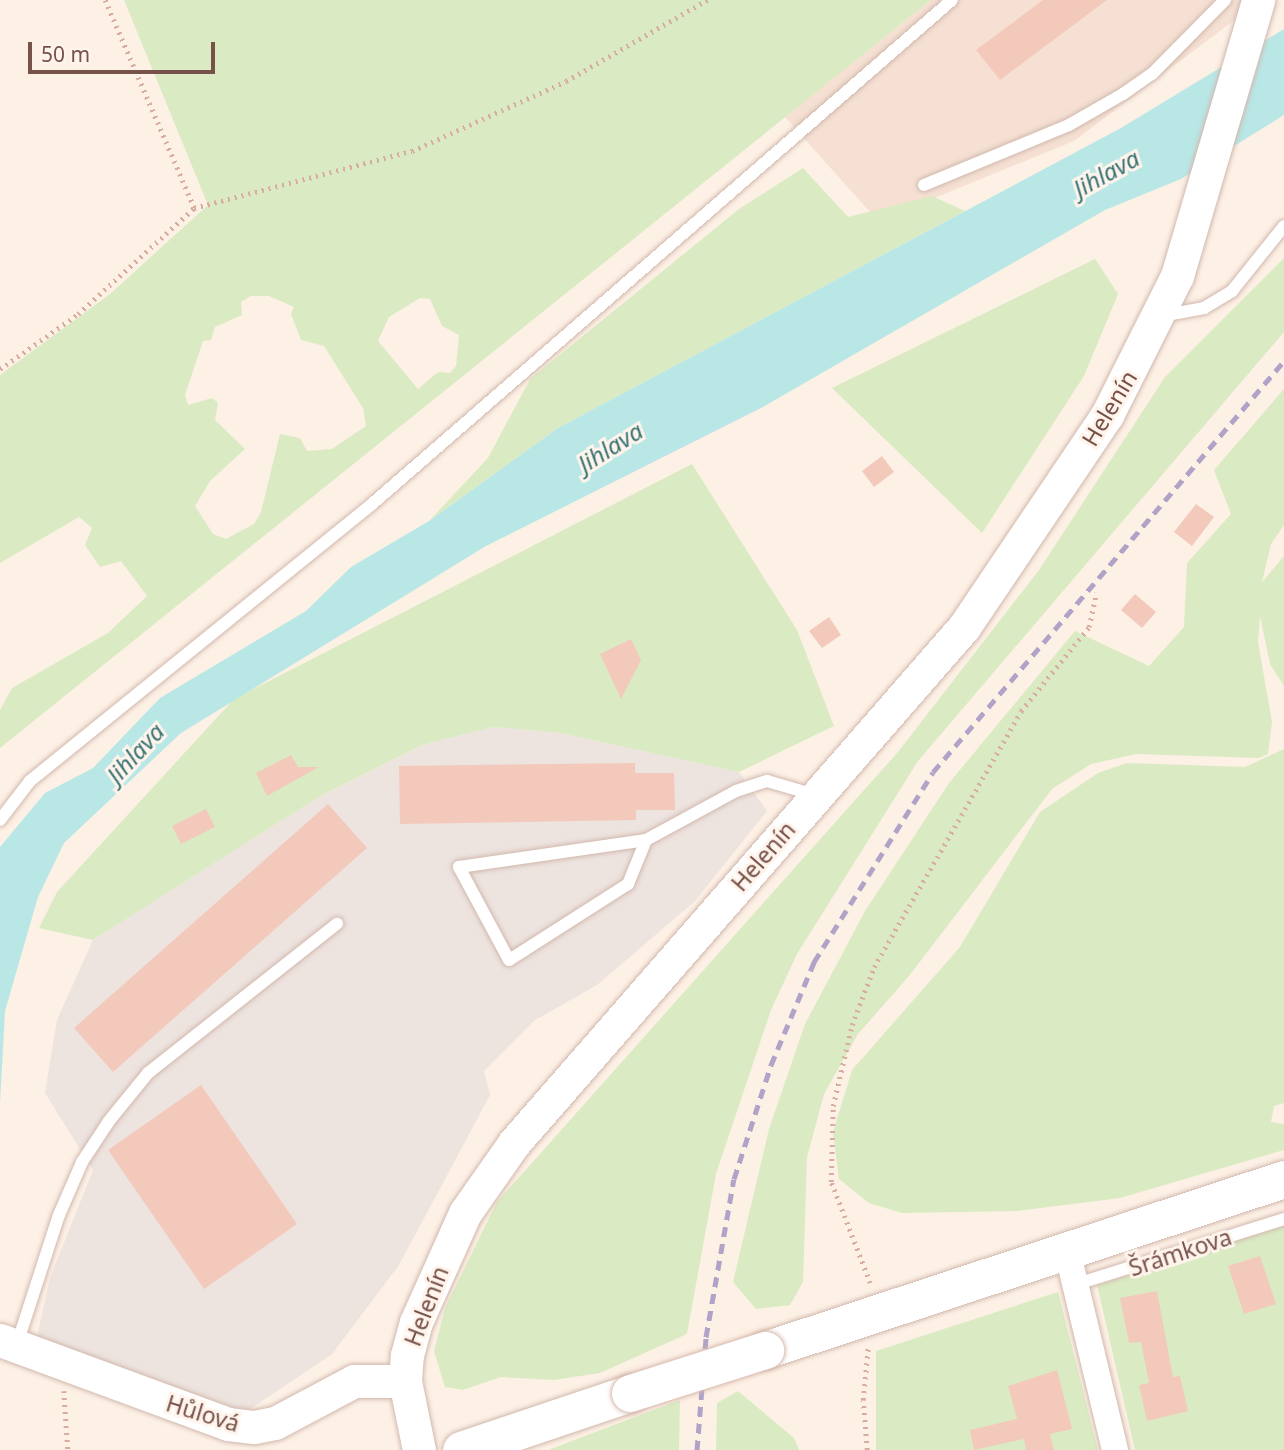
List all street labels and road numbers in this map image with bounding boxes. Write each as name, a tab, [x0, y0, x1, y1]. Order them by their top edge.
street label: Helenín	[1076, 365, 1142, 451]
street label: Helenín	[725, 816, 801, 896]
street label: Šrámkova	[1125, 1222, 1235, 1282]
street label: Helenín	[398, 1262, 454, 1350]
street label: Hůlová	[163, 1389, 243, 1437]

